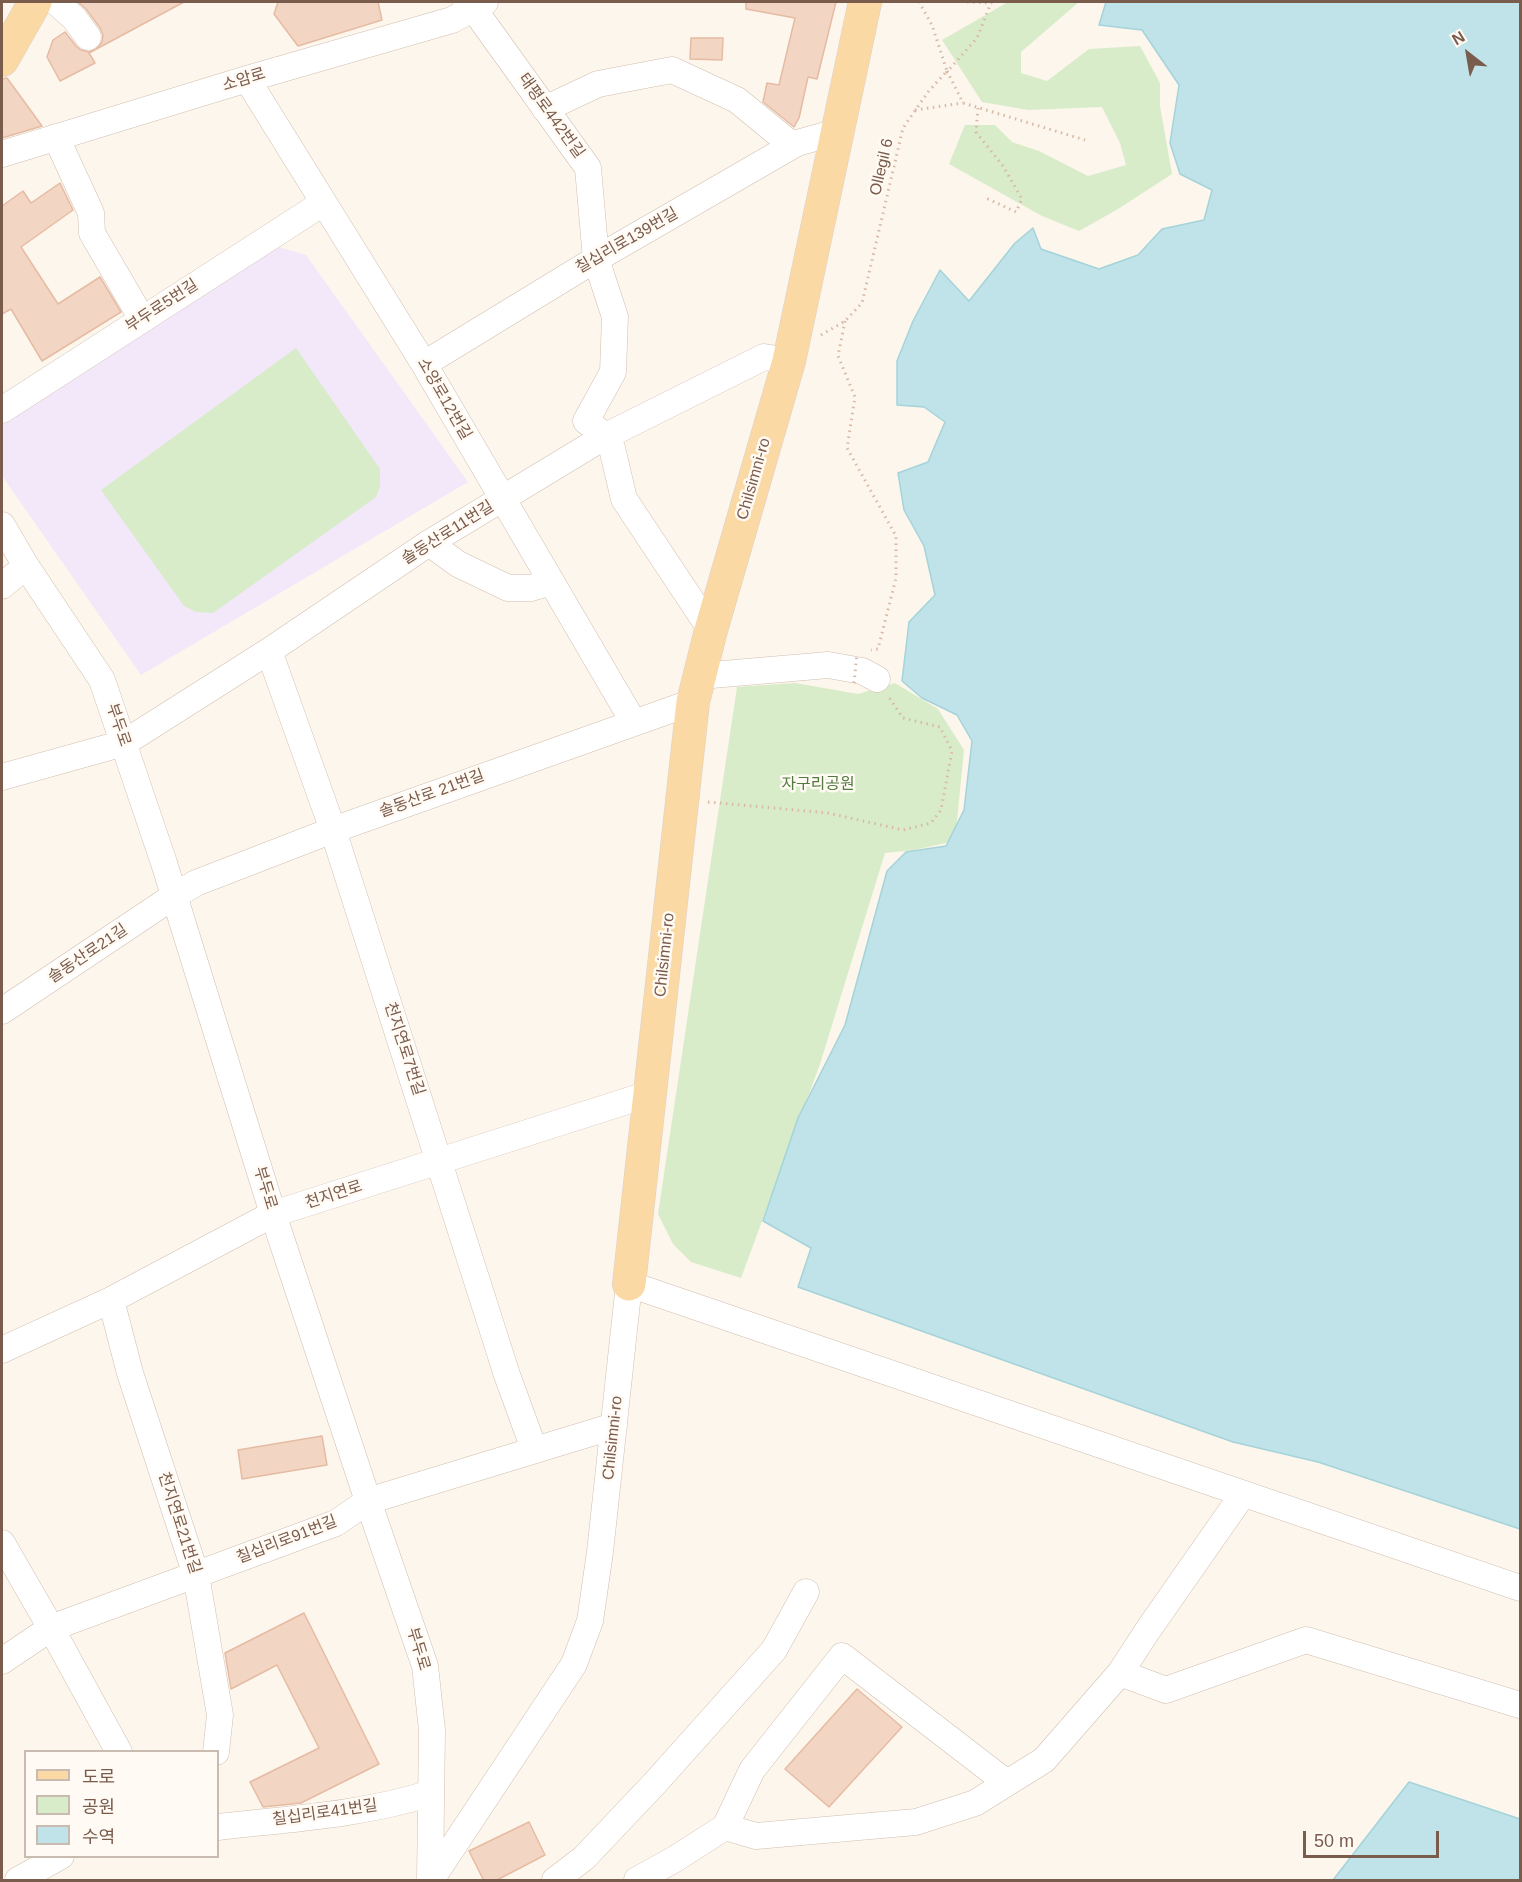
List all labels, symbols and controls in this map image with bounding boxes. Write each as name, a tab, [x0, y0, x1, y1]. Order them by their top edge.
north arrow	[1438, 24, 1498, 84]
text: N	[1449, 28, 1468, 48]
street label: 소암로	[220, 64, 268, 96]
street label: 태평로442번길	[514, 70, 588, 162]
street label: Ollegil 6	[866, 137, 898, 197]
street label: 칠십리로139번길	[572, 204, 682, 278]
street label: 부두로5번길	[122, 275, 202, 337]
street label: 소양로12번길	[413, 355, 475, 443]
street label: Chilsimni-ro	[733, 436, 775, 522]
street label: 솔동산로11번길	[398, 497, 498, 569]
street label: 부두로	[102, 701, 134, 749]
street label: 솔동산로 21번길	[377, 766, 487, 822]
park label: 자구리공원	[781, 775, 855, 795]
street label: Chilsimni-ro	[651, 912, 679, 998]
street label: 솔동산로21길	[45, 920, 131, 988]
street label: 천지연로7번길	[380, 1000, 428, 1098]
street label: 부두로	[249, 1164, 281, 1212]
street label: 천지연로	[303, 1177, 365, 1213]
street label: Chilsimni-ro	[599, 1395, 627, 1481]
street label: 천지연로21번길	[153, 1470, 205, 1576]
street label: 칠십리로91번길	[234, 1512, 340, 1568]
street label: 부두로	[402, 1625, 434, 1673]
legend	[24, 1750, 219, 1858]
text: 도로	[82, 1767, 115, 1787]
street label: 칠십리로41번길	[271, 1796, 379, 1830]
text: 공원	[82, 1797, 115, 1817]
scale bar	[1306, 1819, 1442, 1857]
text: 수역	[82, 1827, 115, 1847]
text: 50 m	[1314, 1831, 1354, 1851]

